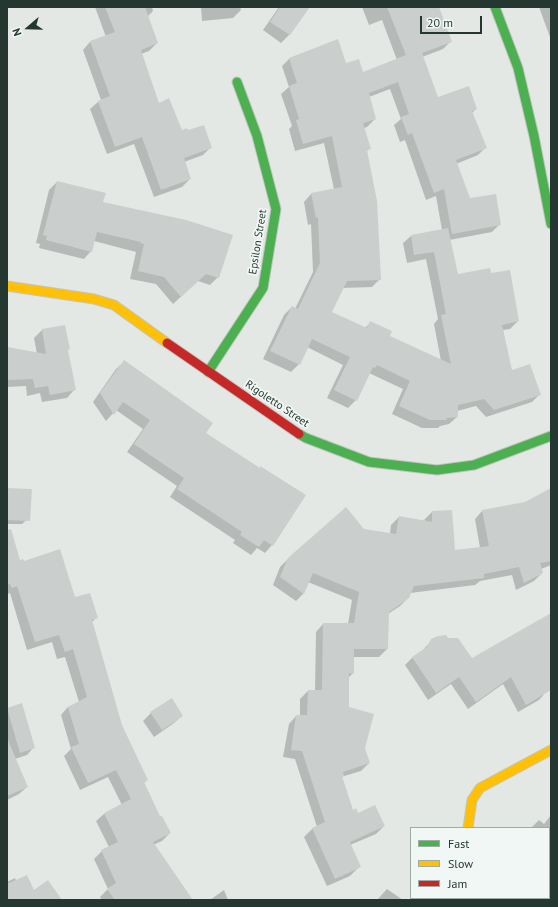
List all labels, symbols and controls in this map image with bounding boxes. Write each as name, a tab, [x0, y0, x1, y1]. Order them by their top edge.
north arrow	[8, 8, 48, 48]
scale bar	[422, 8, 484, 34]
text: 20 m	[427, 15, 453, 30]
text: N	[9, 26, 25, 38]
street label: Epsilon Street	[246, 209, 270, 275]
street label: Rigoletto Street	[242, 378, 312, 430]
legend	[410, 827, 550, 899]
text: Fast	[448, 836, 469, 851]
text: Slow	[448, 856, 473, 871]
text: Jam	[448, 876, 467, 891]

